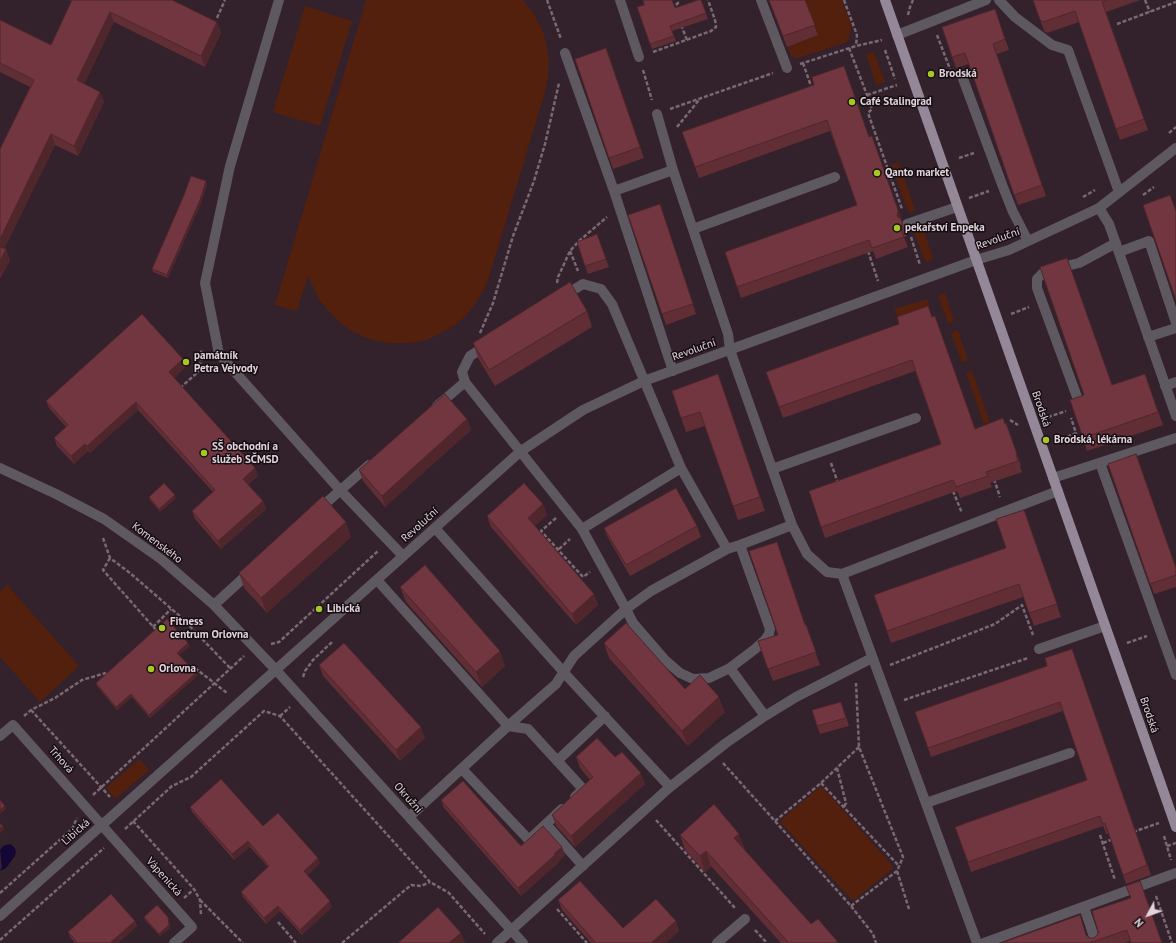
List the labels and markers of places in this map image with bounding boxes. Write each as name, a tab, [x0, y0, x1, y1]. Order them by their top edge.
place label: Brodská	[939, 67, 977, 81]
marker: Brodská	[926, 69, 936, 79]
place label: Café Stalingrad	[860, 95, 932, 109]
marker: Café Stalingrad	[847, 97, 857, 107]
place label: Qanto market	[885, 166, 949, 180]
marker: Qanto market	[872, 168, 882, 178]
place label: pekařství Enpeka	[905, 221, 985, 235]
marker: pekařství Enpeka	[892, 223, 902, 233]
place label: památník Petra Vejvody	[194, 349, 258, 375]
marker: památník Petra Vejvody	[181, 357, 191, 367]
place label: Brodská, lékárna	[1054, 433, 1132, 447]
marker: Brodská, lékárna	[1041, 435, 1051, 445]
place label: SŠ obchodní a služeb SČMSD	[212, 440, 279, 466]
marker: SŠ obchodní a služeb SČMSD	[199, 448, 209, 458]
place label: Libická	[327, 602, 360, 616]
marker: Libická	[314, 604, 324, 614]
place label: Fitness centrum Orlovna	[170, 615, 248, 641]
marker: Fitness centrum Orlovna	[157, 623, 167, 633]
place label: Orlovna	[159, 662, 196, 676]
marker: Orlovna	[146, 664, 156, 674]

